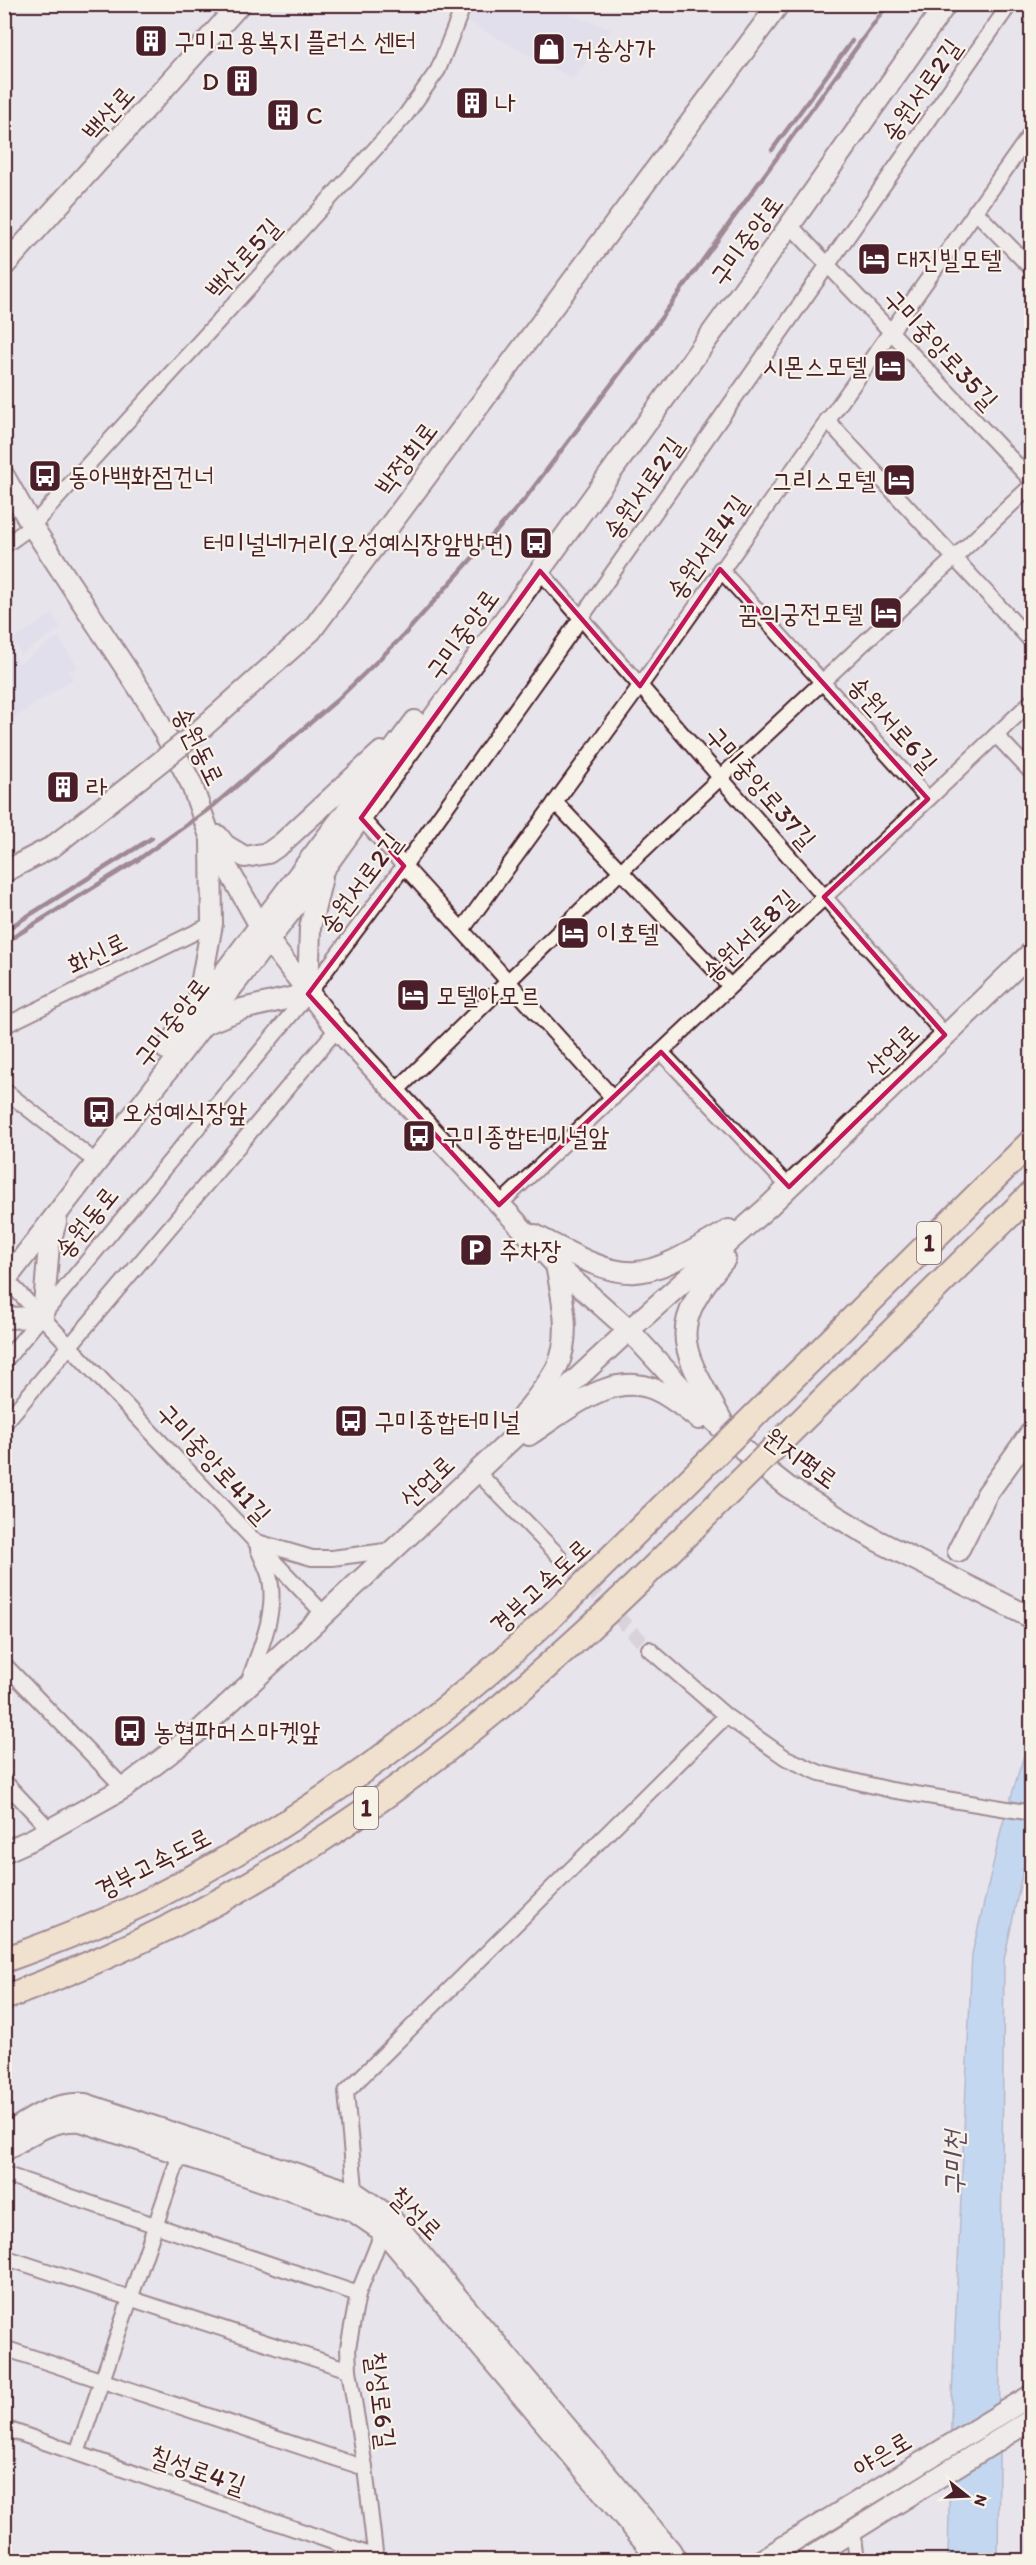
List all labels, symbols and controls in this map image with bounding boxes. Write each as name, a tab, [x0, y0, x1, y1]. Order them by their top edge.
building icon: 구미고용복지 플러스 센터	[133, 23, 169, 59]
place label: 구미고용복지 플러스 센터	[174, 25, 416, 57]
shop icon: 거송상가	[531, 31, 567, 67]
street label: 송원서로2길	[874, 32, 968, 148]
place label: 거송상가	[572, 33, 656, 65]
building icon: D	[224, 63, 260, 99]
place label: D	[202, 65, 219, 97]
street label: 백산로	[75, 79, 141, 147]
building icon: 나	[454, 85, 490, 121]
place label: 나	[495, 87, 516, 119]
building icon: C	[265, 97, 301, 133]
place label: C	[306, 99, 323, 131]
street label: 구미중앙로	[702, 188, 790, 292]
street label: 백산로5길	[199, 211, 288, 305]
hotel icon: 대진빌모텔	[856, 241, 892, 277]
place label: 대진빌모텔	[897, 243, 1002, 275]
street label: 구미중앙로35길	[877, 282, 1005, 416]
hotel icon: 시몬스모텔	[872, 348, 908, 384]
place label: 시몬스모텔	[762, 350, 867, 382]
street label: 박정희로	[368, 415, 444, 501]
street label: 송원서로2길	[596, 430, 690, 546]
bus stop icon: 동아백화점건너	[27, 458, 63, 494]
place label: 동아백화점건너	[68, 460, 214, 492]
hotel icon: 그리스모텔	[881, 462, 917, 498]
place label: 그리스모텔	[771, 464, 876, 496]
street label: 송원서로4길	[659, 489, 755, 605]
bus stop icon: 터미널네거리(오성예식장앞방면)	[518, 525, 554, 561]
place label: 터미널네거리(오성예식장앞방면)	[203, 527, 513, 559]
street label: 구미중앙로	[418, 582, 506, 686]
hotel icon: 꿈의궁전모텔	[868, 595, 904, 631]
place label: 꿈의궁전모텔	[737, 597, 863, 629]
street label: 송원서로6길	[842, 669, 945, 779]
street label: 송원동로	[166, 701, 232, 791]
street label: 구미중앙로37길	[699, 719, 823, 855]
building icon: 라	[45, 769, 81, 805]
place label: 라	[86, 771, 107, 803]
street label: 송원서로2길	[312, 826, 408, 940]
street label: 송원서로8길	[695, 882, 803, 988]
hotel icon: 이호텔	[555, 915, 591, 951]
place label: 이호텔	[596, 917, 659, 949]
street label: 화신로	[62, 925, 132, 981]
street label: 구미중앙로	[126, 971, 216, 1073]
hotel icon: 모텔아모르	[395, 977, 431, 1013]
place label: 모텔아모르	[436, 979, 541, 1011]
street label: 산업로	[858, 1017, 926, 1083]
bus stop icon: 오성예식장앞	[81, 1094, 117, 1130]
place label: 오성예식장앞	[122, 1096, 248, 1128]
bus stop icon: 구미종합터미널앞	[401, 1118, 437, 1154]
place label: 구미종합터미널앞	[442, 1120, 609, 1152]
street label: 송원동로	[47, 1179, 125, 1265]
road number: 1	[917, 1222, 941, 1264]
parking icon: 주차장	[458, 1232, 494, 1268]
place label: 주차장	[499, 1234, 562, 1266]
street label: 구미중앙로41길	[150, 1396, 278, 1530]
bus stop icon: 구미종합터미널	[333, 1403, 369, 1439]
place label: 구미종합터미널	[374, 1405, 521, 1437]
street label: 원지평로	[758, 1420, 844, 1496]
street label: 산업로	[393, 1448, 461, 1514]
street label: 경부고속도로	[483, 1531, 597, 1641]
bus stop icon: 농협파머스마켓앞	[112, 1713, 148, 1749]
place label: 농협파머스마켓앞	[153, 1715, 320, 1747]
road number: 1	[354, 1787, 378, 1829]
street label: 경부고속도로	[90, 1820, 216, 1906]
water label: 구미천	[937, 2128, 970, 2196]
street label: 칠성로	[382, 2179, 450, 2247]
street label: 칠성로6길	[359, 2350, 403, 2450]
street label: 야은로	[847, 2424, 917, 2484]
street label: 칠성로4길	[146, 2439, 250, 2501]
north arrow	[937, 2466, 997, 2526]
text: N	[970, 2492, 991, 2509]

